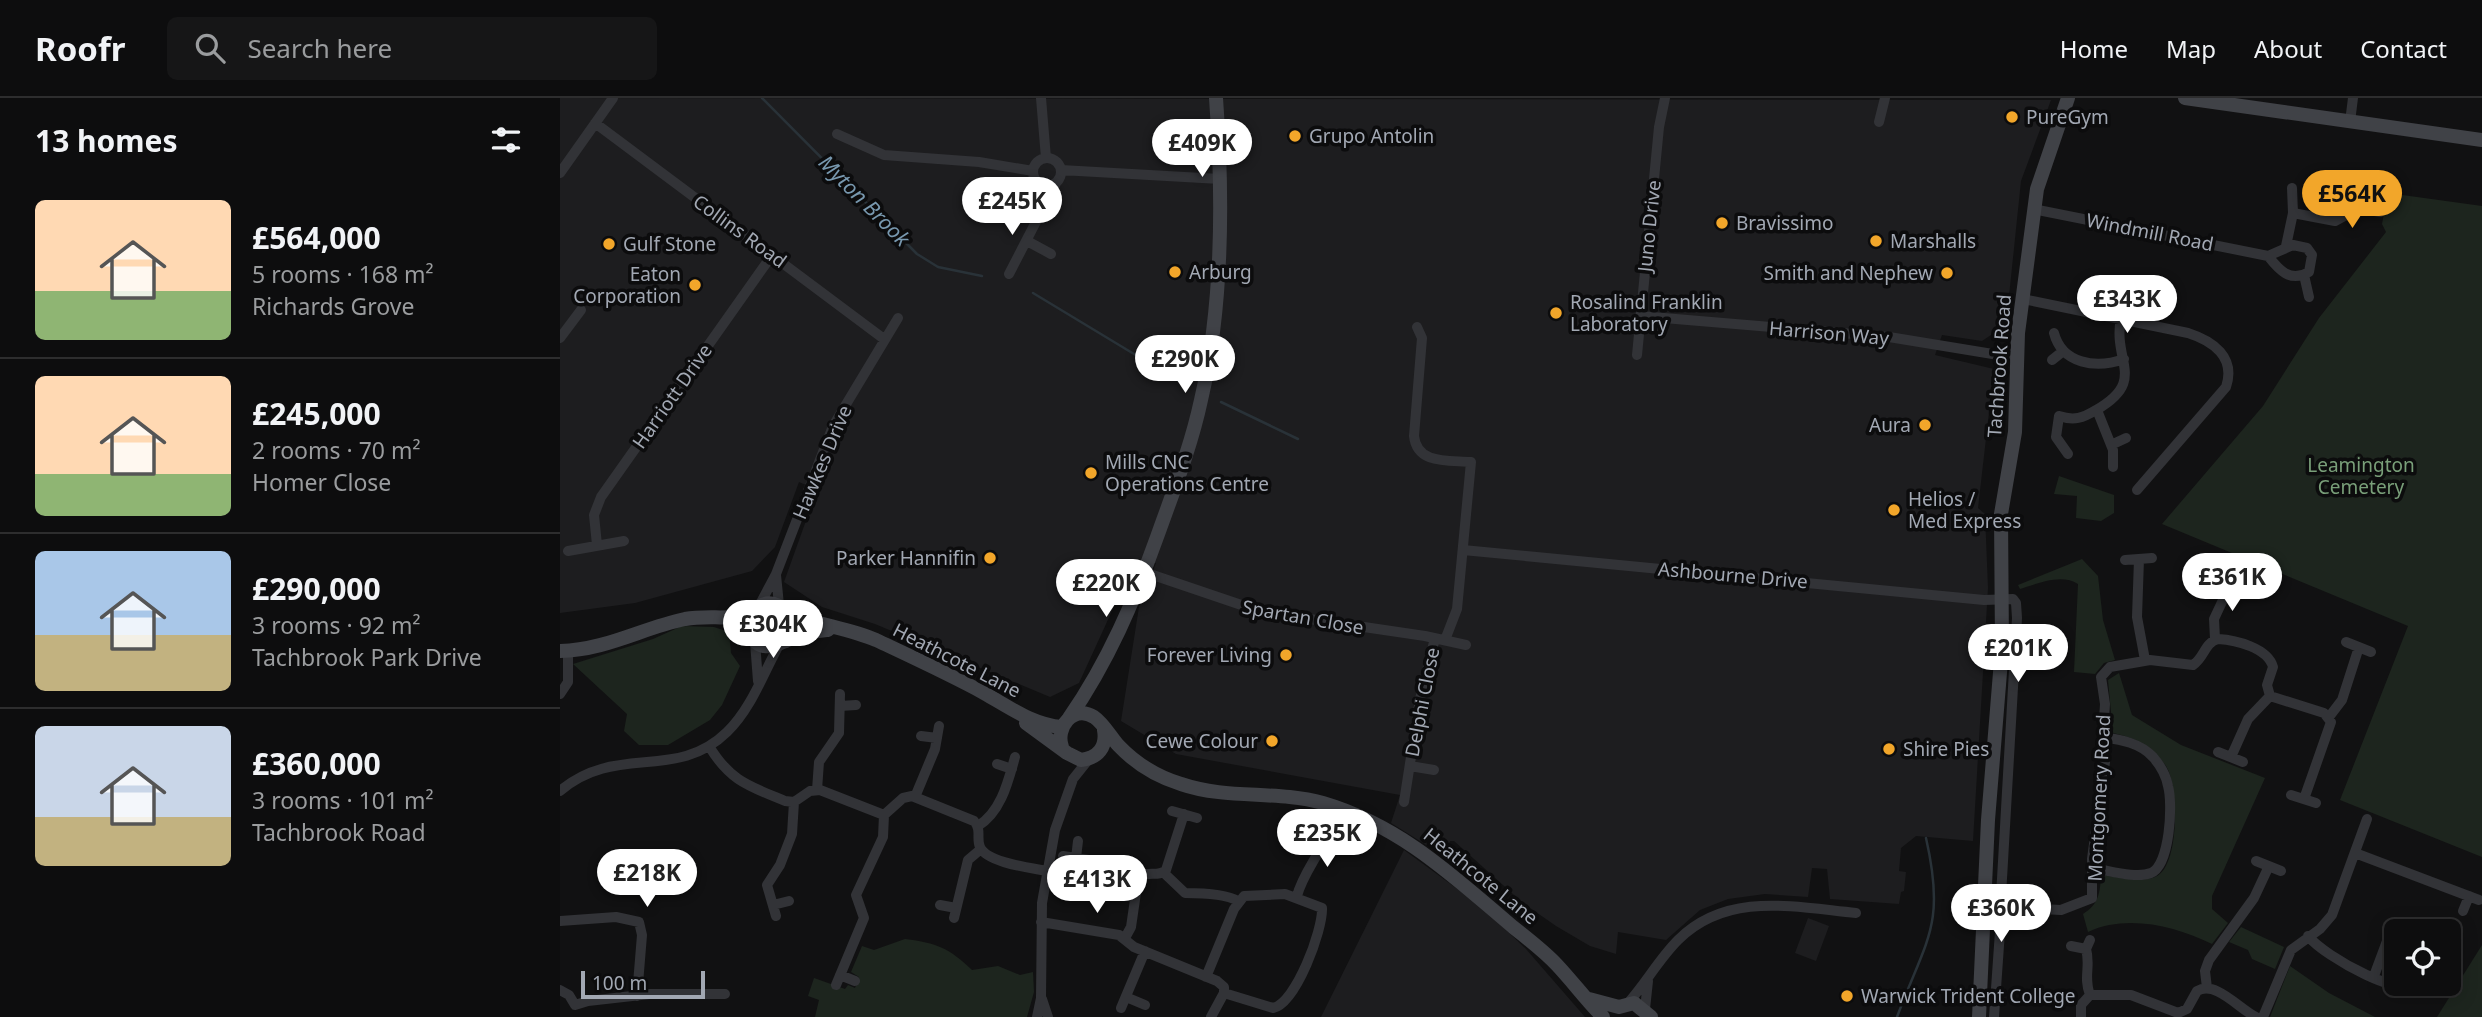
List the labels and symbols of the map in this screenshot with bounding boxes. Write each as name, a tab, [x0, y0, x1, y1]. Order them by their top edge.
place label: PureGym	[2026, 104, 2109, 130]
marker: PureGym	[2004, 109, 2020, 125]
pin: £409K	[1153, 120, 1251, 179]
place label: Grupo Antolin	[1309, 123, 1434, 149]
marker: Grupo Antolin	[1287, 128, 1303, 144]
water label: Myton Brook	[813, 149, 918, 253]
pin: £564K	[2303, 170, 2401, 230]
pin: £245K	[963, 178, 1061, 237]
street label: Juno Drive	[1631, 179, 1667, 275]
street label: Collins Road	[688, 188, 792, 274]
street label: Windmill Road	[2084, 207, 2216, 257]
place label: Bravissimo	[1736, 210, 1833, 236]
marker: Bravissimo	[1714, 215, 1730, 231]
place label: Marshalls	[1890, 228, 1976, 254]
place label: Gulf Stone	[623, 231, 716, 257]
marker: Marshalls	[1868, 233, 1884, 249]
marker: Gulf Stone	[601, 236, 617, 252]
place label: Arburg	[1189, 259, 1252, 285]
place label: Smith and Nephew	[1763, 260, 1933, 286]
place label: Eaton Corporation	[573, 261, 681, 309]
marker: Arburg	[1167, 264, 1183, 280]
marker: Smith and Nephew	[1939, 265, 1955, 281]
pin: £343K	[2078, 275, 2176, 335]
marker: Eaton Corporation	[687, 277, 703, 293]
place label: Rosalind Franklin Laboratory	[1570, 289, 1723, 337]
street label: Tachbrook Road	[1981, 294, 2017, 438]
marker: Rosalind Franklin Laboratory	[1548, 305, 1564, 321]
street label: Harrison Way	[1768, 315, 1890, 351]
pin: £290K	[1136, 336, 1234, 395]
street label: Harriott Drive	[626, 338, 718, 454]
street label: Hawkes Drive	[786, 401, 858, 523]
place label: Aura	[1869, 412, 1911, 438]
marker: Aura	[1917, 417, 1933, 433]
place label: Mills CNC Operations Centre	[1105, 449, 1269, 497]
park label: Leamington Cemetery	[2307, 452, 2415, 500]
marker: Mills CNC Operations Centre	[1083, 465, 1099, 481]
place label: Helios / Med Express	[1908, 486, 2021, 534]
marker: Helios / Med Express	[1886, 502, 1902, 518]
place label: Parker Hannifin	[836, 545, 976, 571]
marker: Parker Hannifin	[982, 550, 998, 566]
pin: £361K	[2183, 554, 2281, 613]
street label: Ashbourne Drive	[1657, 556, 1809, 594]
pin: £220K	[1057, 560, 1155, 619]
street label: Spartan Close	[1240, 594, 1366, 640]
pin: £304K	[724, 601, 822, 660]
street label: Heathcote Lane	[889, 617, 1025, 703]
pin: £201K	[1969, 624, 2067, 684]
place label: Forever Living	[1147, 642, 1272, 668]
street label: Delphi Close	[1399, 645, 1445, 759]
marker: Forever Living	[1278, 647, 1294, 663]
street label: Montgomery Road	[2082, 714, 2116, 882]
place label: Cewe Colour	[1146, 728, 1258, 754]
marker: Cewe Colour	[1264, 733, 1280, 749]
place label: Shire Pies	[1903, 736, 1989, 762]
marker: Shire Pies	[1881, 741, 1897, 757]
pin: £235K	[1278, 810, 1376, 869]
street label: Heathcote Lane	[1418, 822, 1544, 930]
pin: £218K	[598, 850, 696, 909]
pin: £413K	[1048, 856, 1146, 915]
pin: £360K	[1952, 884, 2050, 944]
scale bar	[581, 968, 705, 1000]
place label: Warwick Trident College	[1861, 983, 2076, 1009]
marker: Warwick Trident College	[1839, 988, 1855, 1004]

